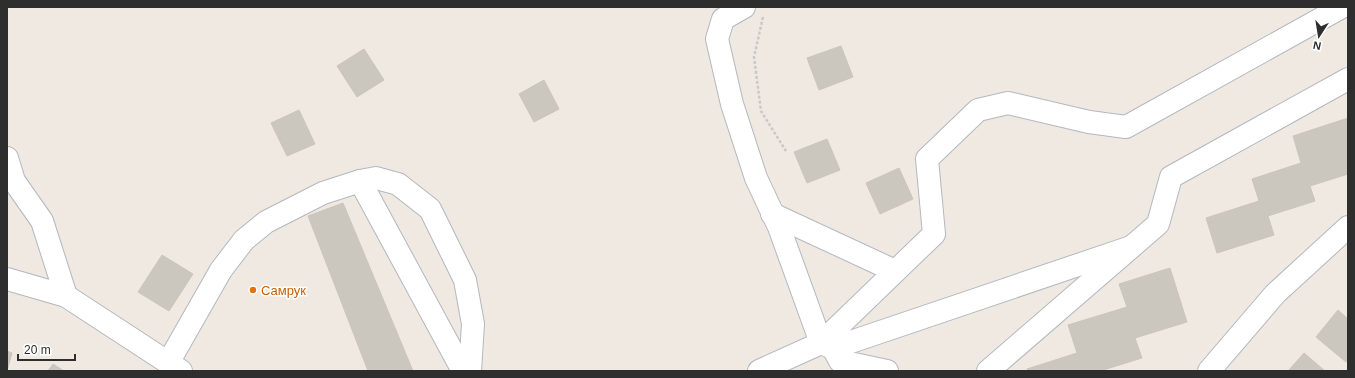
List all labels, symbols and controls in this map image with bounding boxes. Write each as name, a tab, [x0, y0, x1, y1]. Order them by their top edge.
north arrow	[1299, 16, 1339, 56]
text: N	[1312, 39, 1322, 52]
place label: Самрук	[261, 283, 306, 298]
marker: Самрук	[248, 285, 258, 295]
scale bar	[18, 336, 75, 362]
text: 20 m	[24, 343, 51, 357]

